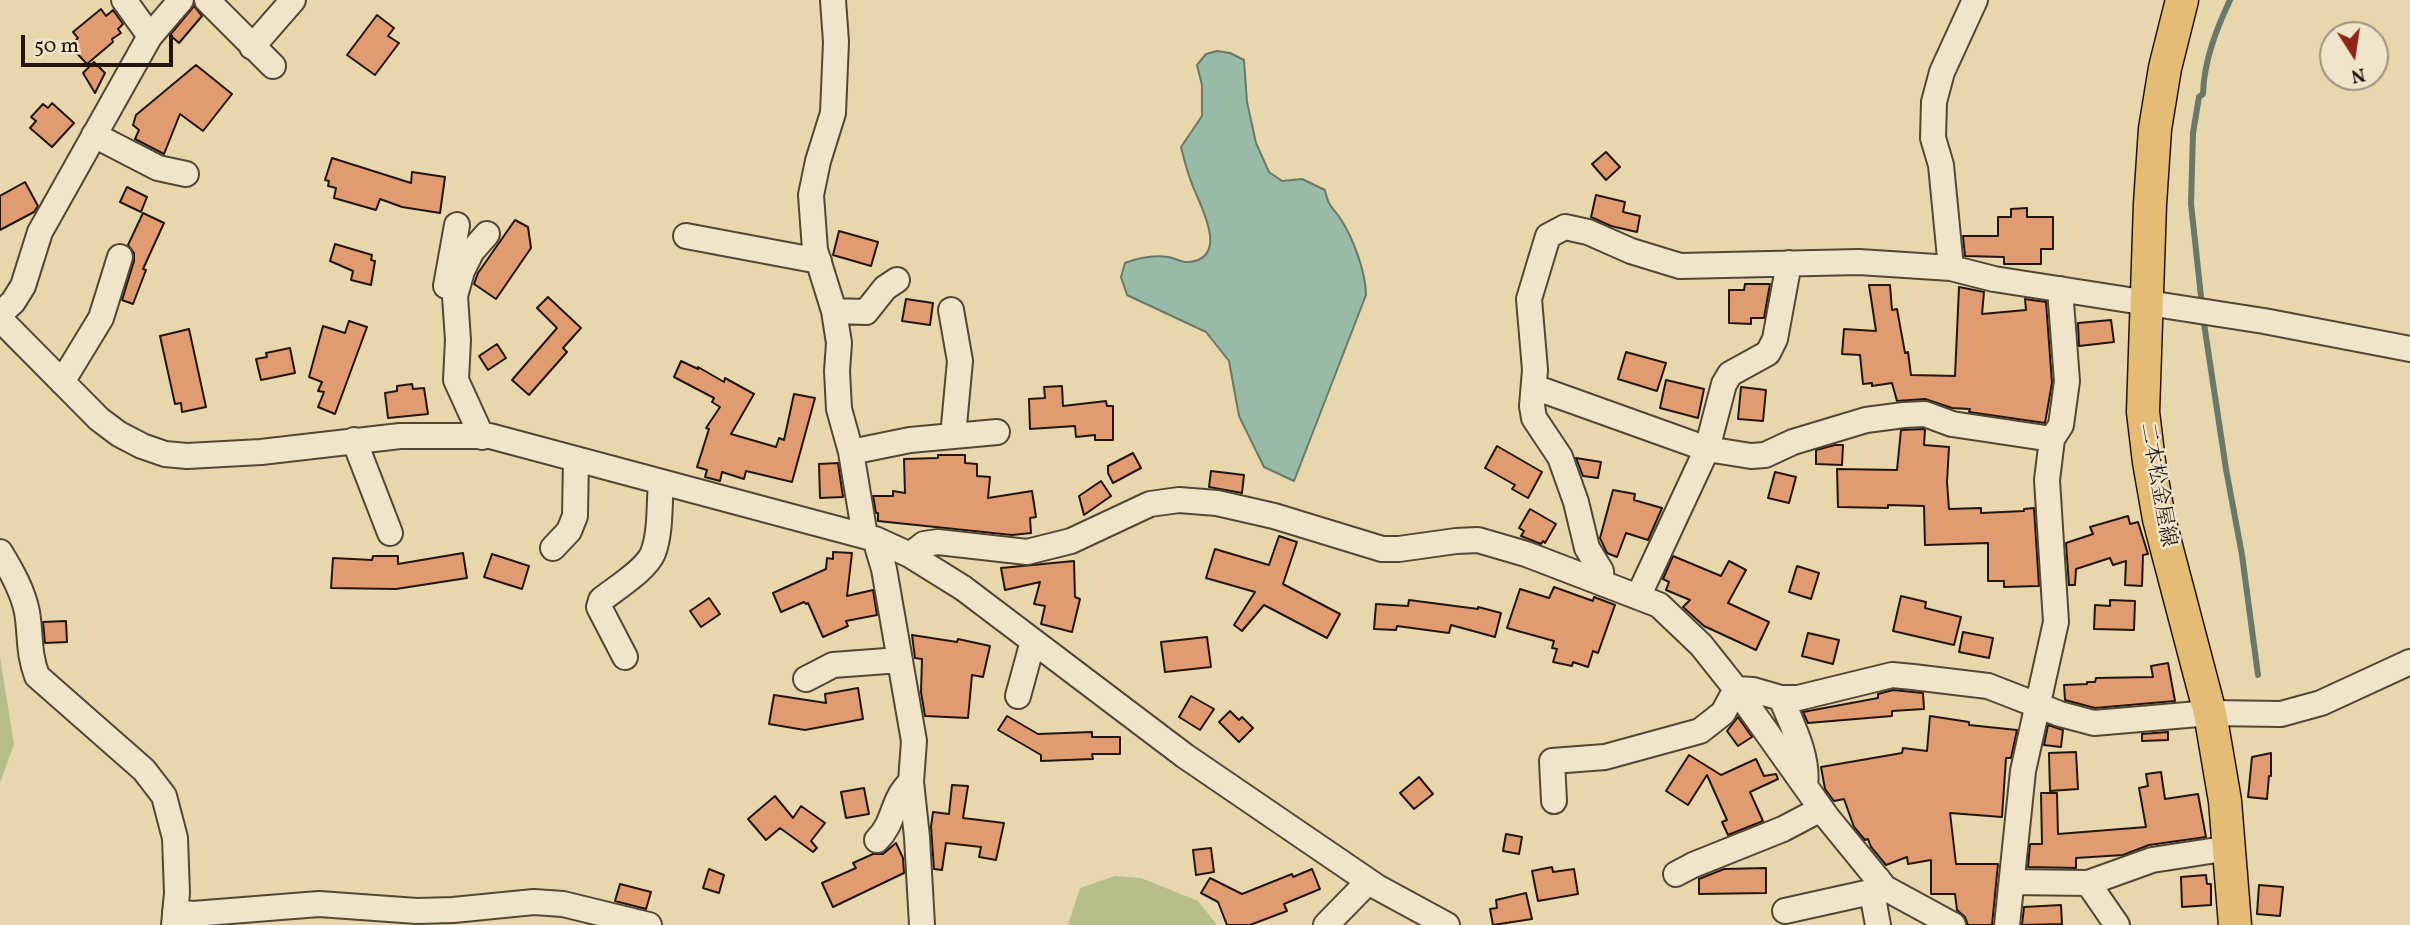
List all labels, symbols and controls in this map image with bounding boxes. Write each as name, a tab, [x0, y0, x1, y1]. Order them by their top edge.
scale bar	[24, 21, 177, 65]
north arrow	[2319, 21, 2389, 91]
text: 50 m	[34, 32, 79, 61]
text: N	[2349, 60, 2367, 89]
street label: 二本松金屋線	[2133, 421, 2179, 549]

